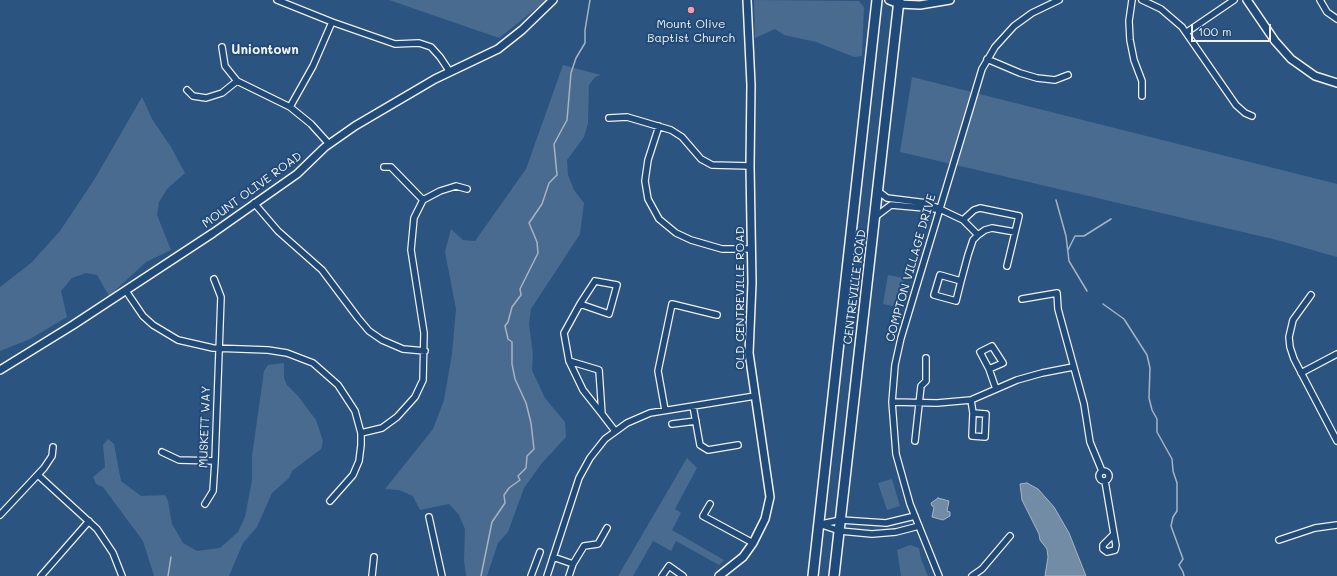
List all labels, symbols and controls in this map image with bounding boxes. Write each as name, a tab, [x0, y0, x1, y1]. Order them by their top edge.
marker: Mount Olive Baptist Church	[686, 5, 696, 15]
scale bar	[1193, 16, 1273, 42]
place label: Mount Olive Baptist Church	[647, 17, 735, 45]
text: 100 m	[1198, 23, 1232, 39]
district label: Uniontown	[231, 42, 299, 58]
street label: MOUNT OLIVE ROAD	[199, 149, 305, 231]
street label: COMPTON VILLAGE DRIVE	[883, 192, 939, 344]
street label: OLD CENTREVILLE ROAD	[733, 226, 747, 370]
street label: CENTREVILLE ROAD	[841, 229, 869, 345]
street label: MUSKETT WAY	[196, 386, 214, 468]

